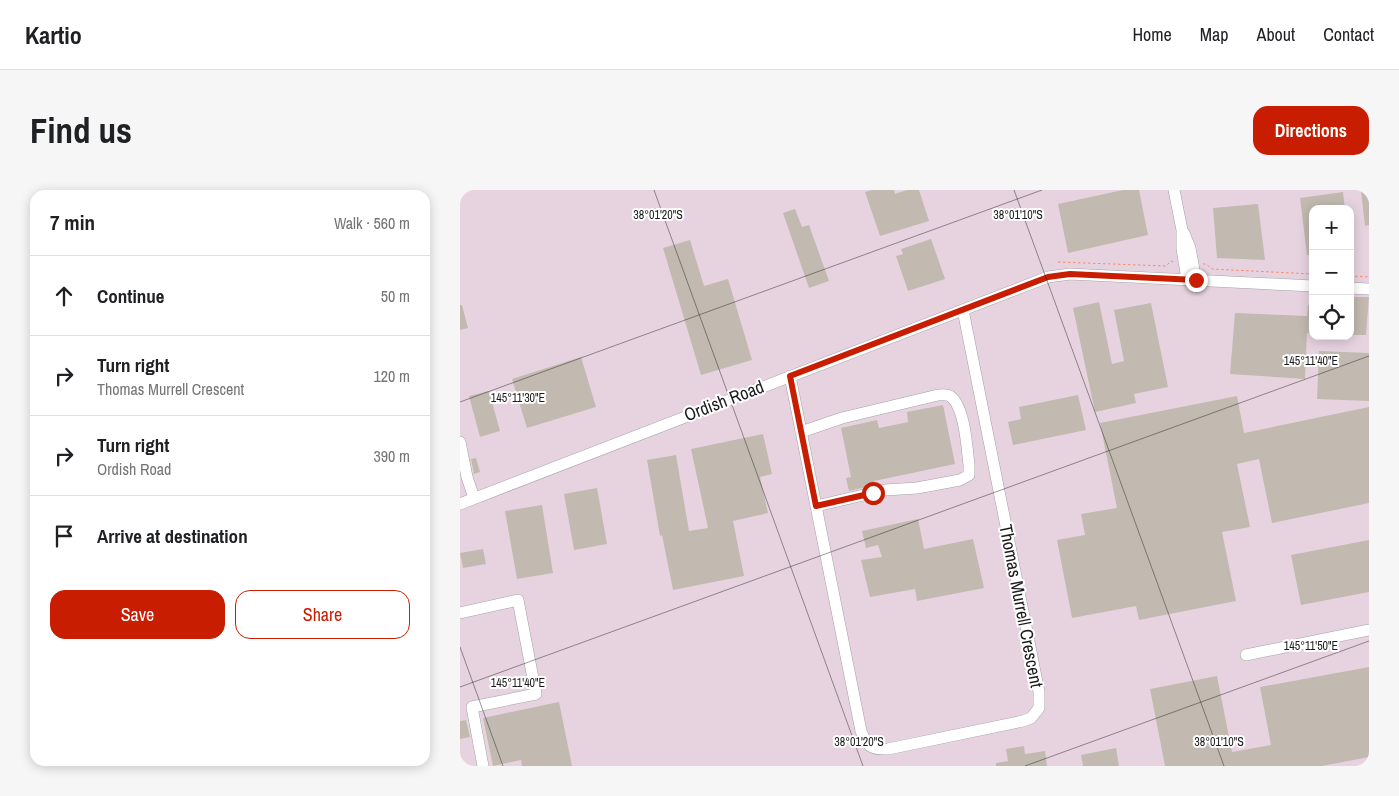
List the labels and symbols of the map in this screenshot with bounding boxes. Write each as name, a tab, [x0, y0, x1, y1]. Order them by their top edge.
text: 38°01'20"S	[633, 207, 683, 223]
text: 38°01'10"S	[993, 207, 1043, 223]
route end	[1185, 269, 1208, 292]
text: 145°11'40"E	[1284, 353, 1338, 369]
street label: Ordish Road	[680, 374, 767, 427]
text: 145°11'30"E	[491, 390, 545, 406]
route start	[862, 482, 885, 505]
street label: Thomas Murrell Crescent	[993, 522, 1050, 690]
text: 145°11'50"E	[1284, 638, 1338, 654]
text: 145°11'40"E	[491, 675, 545, 691]
text: 38°01'20"S	[834, 734, 884, 750]
text: 38°01'10"S	[1194, 734, 1244, 750]

